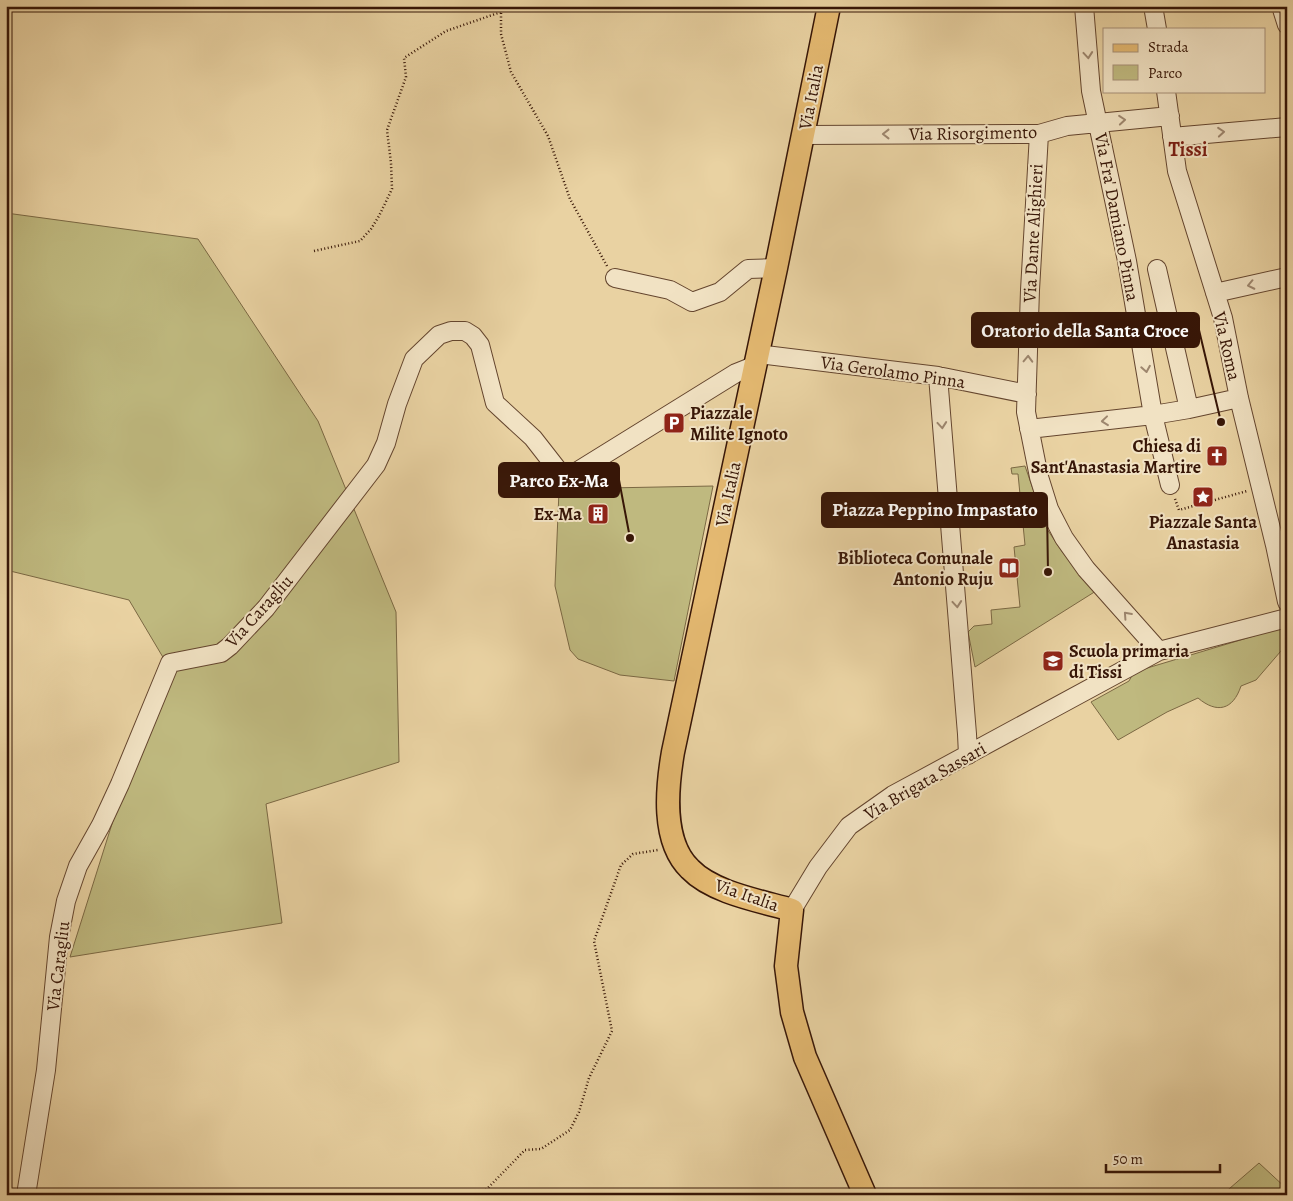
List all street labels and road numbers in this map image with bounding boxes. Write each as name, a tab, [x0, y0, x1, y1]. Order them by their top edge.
street label: Via Italia	[793, 62, 829, 133]
street label: Via Risorgimento	[908, 120, 1037, 146]
street label: Via Fra' Damiano Pinna	[1089, 130, 1145, 304]
street label: Via Dante Alighieri	[1017, 163, 1049, 304]
street label: Via Roma	[1207, 308, 1247, 383]
street label: Via Gerolamo Pinna	[818, 350, 968, 394]
street label: Via Italia	[709, 459, 747, 530]
street label: Via Caragliu	[219, 569, 298, 653]
street label: Via Brigata Sassari	[859, 736, 990, 826]
street label: Via Italia	[711, 873, 783, 917]
street label: Via Caragliu	[40, 919, 75, 1013]

